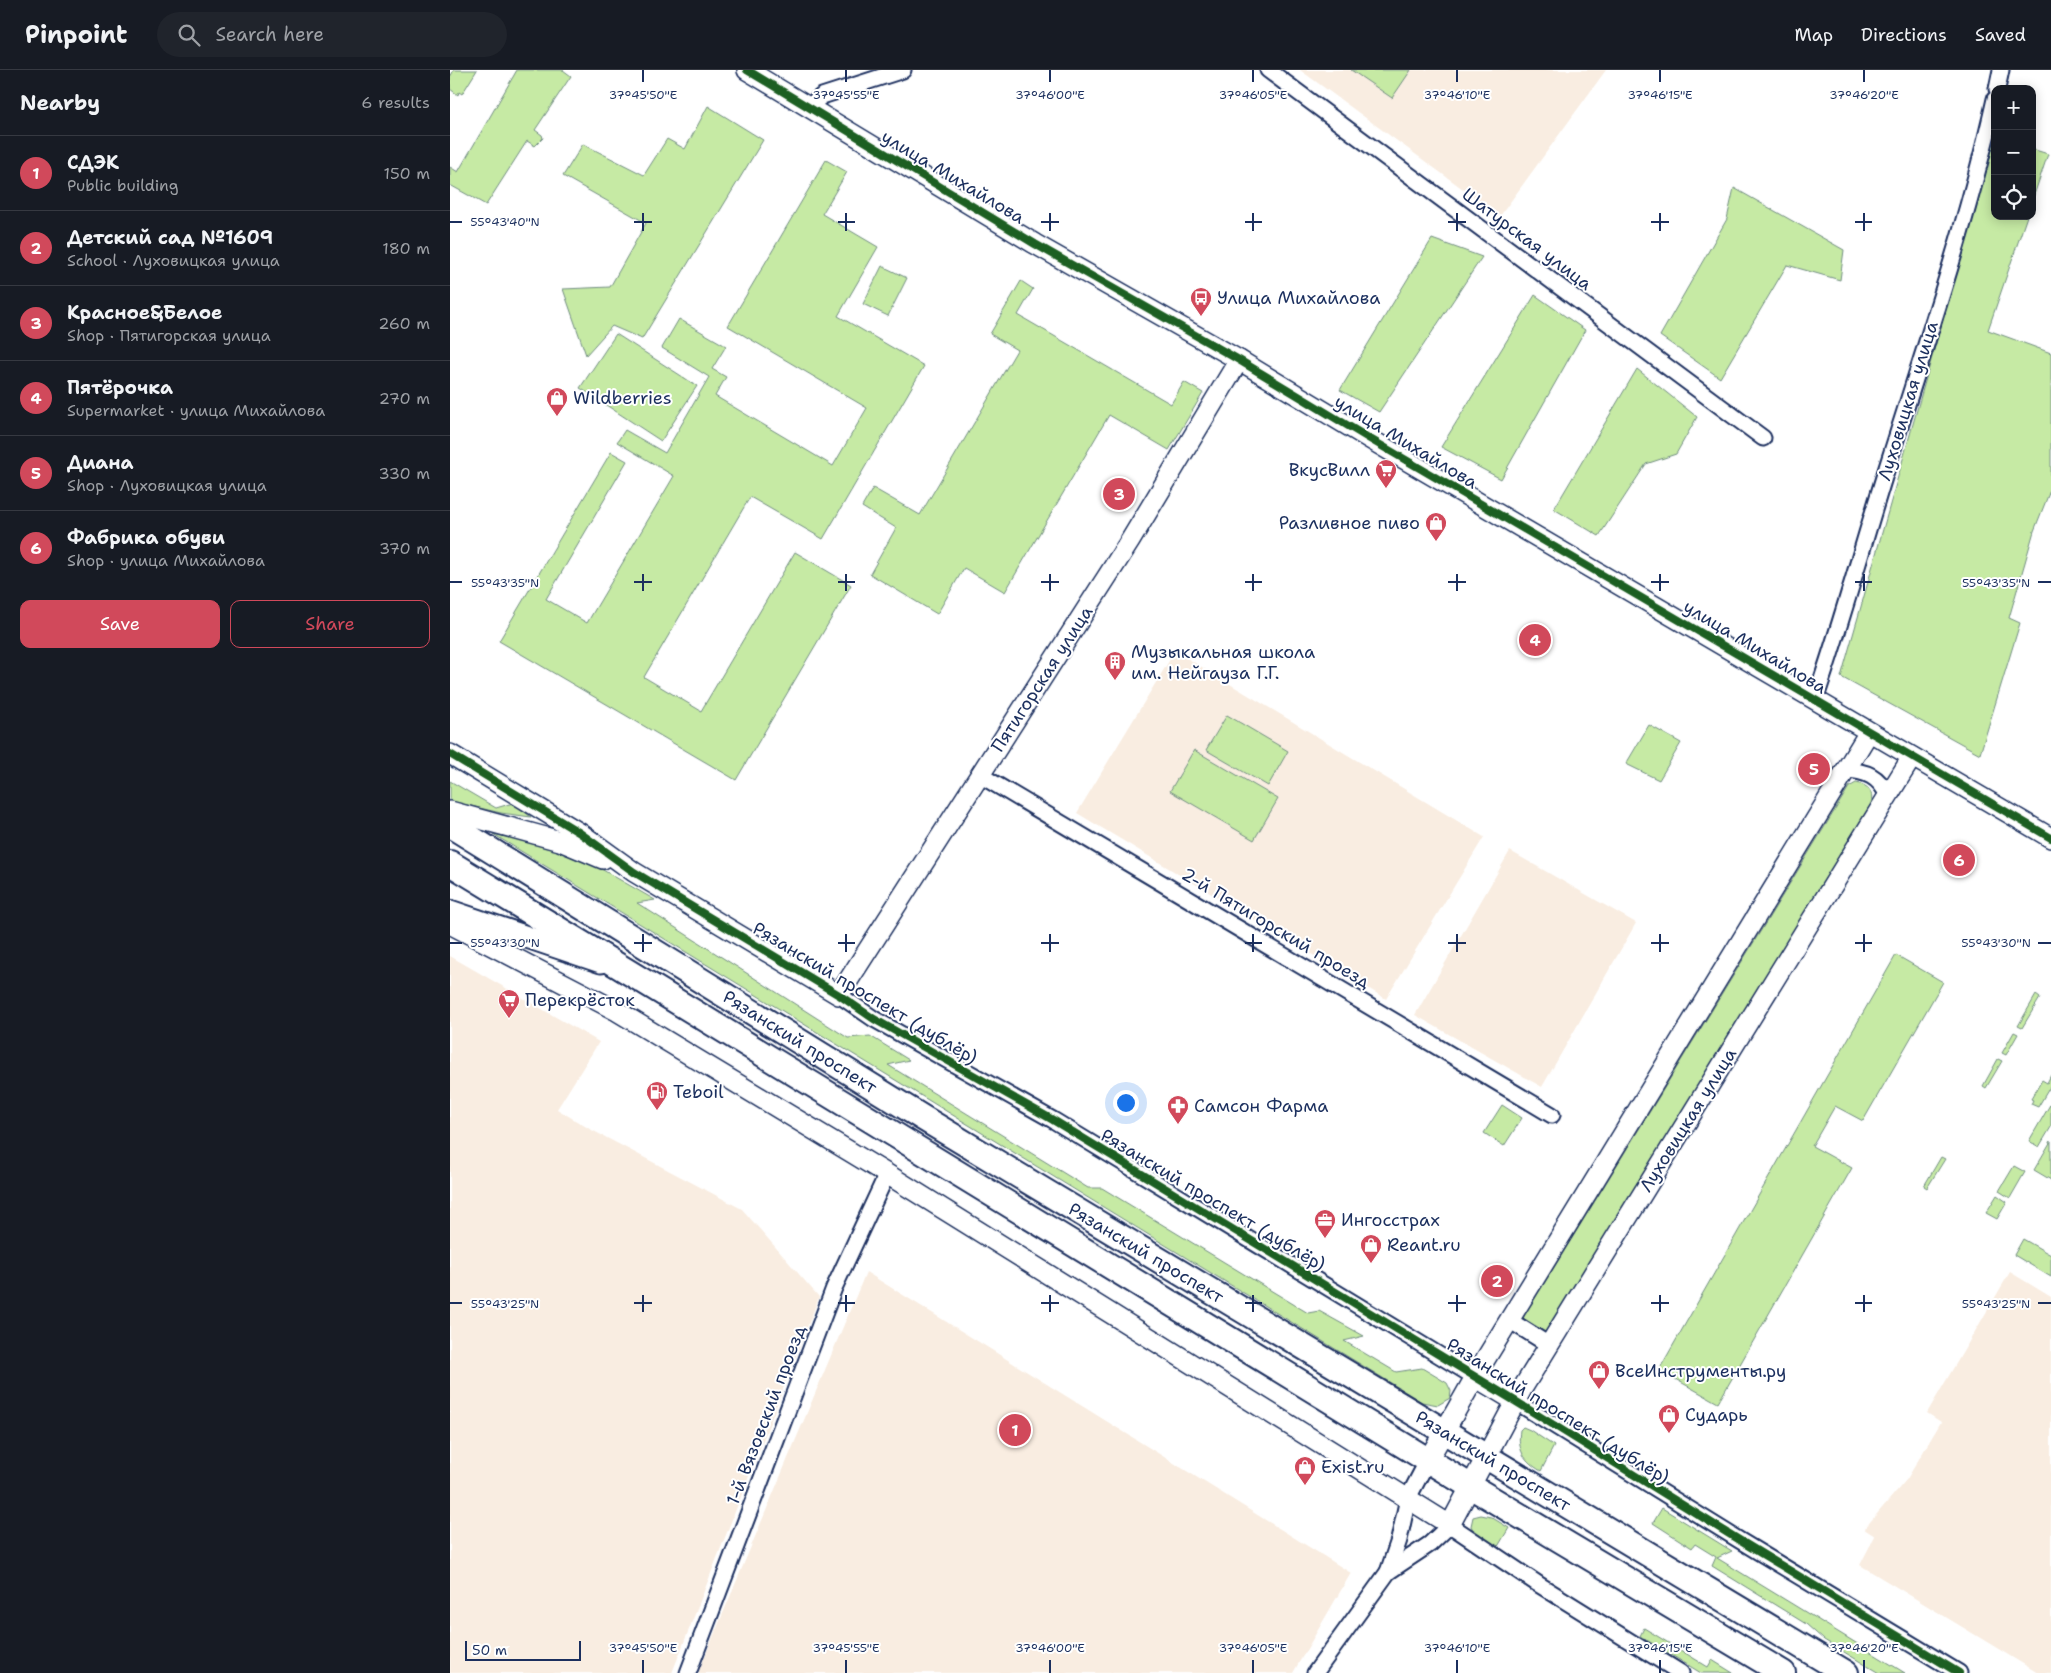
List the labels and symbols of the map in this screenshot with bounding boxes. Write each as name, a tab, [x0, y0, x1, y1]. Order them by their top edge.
text: 37°45'50"E	[609, 87, 677, 103]
text: 37°45'55"E	[813, 87, 879, 103]
text: 37°46'00"E	[1015, 87, 1085, 103]
text: 37°46'05"E	[1219, 87, 1287, 103]
text: 37°46'10"E	[1424, 87, 1490, 103]
text: 37°46'15"E	[1627, 87, 1693, 103]
text: 37°46'20"E	[1829, 87, 1899, 103]
street label: улица Михайлова	[877, 125, 1029, 229]
street label: Шатурская улица	[1457, 182, 1597, 296]
text: 55°43'40"N	[470, 214, 540, 230]
bus stop icon: Улица Михайлова	[1189, 286, 1213, 317]
place label: Улица Михайлова	[1217, 286, 1381, 310]
street label: Луховицкая улица	[1872, 318, 1944, 484]
shop icon: Wildberries	[545, 386, 569, 417]
place label: Wildberries	[573, 386, 672, 410]
street label: улица Михайлова	[1330, 390, 1482, 494]
place label: ВкусВилл	[1289, 458, 1370, 482]
supermarket icon: ВкусВилл	[1374, 458, 1398, 489]
pin: 3	[1103, 475, 1135, 513]
place label: Разливное пиво	[1279, 511, 1420, 535]
shop icon: Разливное пиво	[1424, 511, 1448, 542]
text: 55°43'35"N	[471, 575, 539, 591]
text: 55°43'35"N	[1962, 575, 2030, 591]
street label: улица Михайлова	[1679, 595, 1831, 699]
street label: Пятигорская улица	[986, 601, 1098, 757]
pin: 4	[1519, 621, 1551, 659]
place label: Музыкальная школа им. Нейгауза Г.Г.	[1131, 640, 1315, 685]
building icon: Музыкальная школа им. Нейгауза Г.Г.	[1103, 650, 1127, 681]
pin: 5	[1798, 750, 1830, 788]
pin: 6	[1943, 841, 1975, 879]
street label: 2-й Пятигорский проезд	[1177, 862, 1375, 994]
street label: Рязанский проспект (дублёр)	[749, 917, 981, 1069]
text: 55°43'30"N	[470, 935, 540, 951]
text: 55°43'30"N	[1961, 935, 2031, 951]
street label: Рязанский проспект	[719, 986, 881, 1098]
supermarket icon: Перекрёсток	[497, 988, 521, 1019]
place label: Перекрёсток	[525, 988, 635, 1012]
street label: Луховицкая улица	[1634, 1043, 1742, 1197]
fuel station icon: Teboil	[645, 1080, 669, 1111]
place label: Teboil	[673, 1080, 724, 1104]
your location	[1113, 1090, 1139, 1116]
pharmacy icon: Самсон Фарма	[1166, 1094, 1190, 1125]
place label: Самсон Фарма	[1194, 1094, 1328, 1118]
street label: Рязанский проспект (дублёр)	[1097, 1124, 1329, 1276]
street label: Рязанский проспект	[1064, 1198, 1228, 1308]
office icon: Ингосстрах	[1313, 1208, 1337, 1239]
place label: Ингосстрах	[1341, 1208, 1440, 1232]
shop icon: Reant.ru	[1359, 1233, 1383, 1264]
place label: Reant.ru	[1387, 1233, 1461, 1257]
pin: 2	[1481, 1262, 1513, 1300]
text: 55°43'25"N	[471, 1296, 539, 1312]
text: 55°43'25"N	[1962, 1296, 2030, 1312]
street label: 1-й Вязовский проезд	[721, 1321, 812, 1508]
street label: Рязанский проспект (дублёр)	[1443, 1333, 1673, 1489]
shop icon: ВсеИнструменты.ру	[1587, 1359, 1611, 1390]
place label: ВсеИнструменты.ру	[1615, 1359, 1786, 1383]
shop icon: Сударь	[1657, 1403, 1681, 1434]
place label: Сударь	[1685, 1403, 1748, 1427]
street label: Рязанский проспект	[1411, 1406, 1575, 1516]
pin: 1	[999, 1411, 1031, 1449]
shop icon: Exist.ru	[1293, 1455, 1317, 1486]
place label: Exist.ru	[1321, 1455, 1384, 1479]
scale bar	[465, 1638, 581, 1661]
text: 37°45'50"E	[609, 1640, 677, 1656]
text: 37°45'55"E	[813, 1640, 879, 1656]
text: 37°46'00"E	[1015, 1640, 1085, 1656]
text: 37°46'05"E	[1219, 1640, 1287, 1656]
text: 37°46'10"E	[1424, 1640, 1490, 1656]
text: 37°46'15"E	[1627, 1640, 1693, 1656]
text: 37°46'20"E	[1829, 1640, 1899, 1656]

